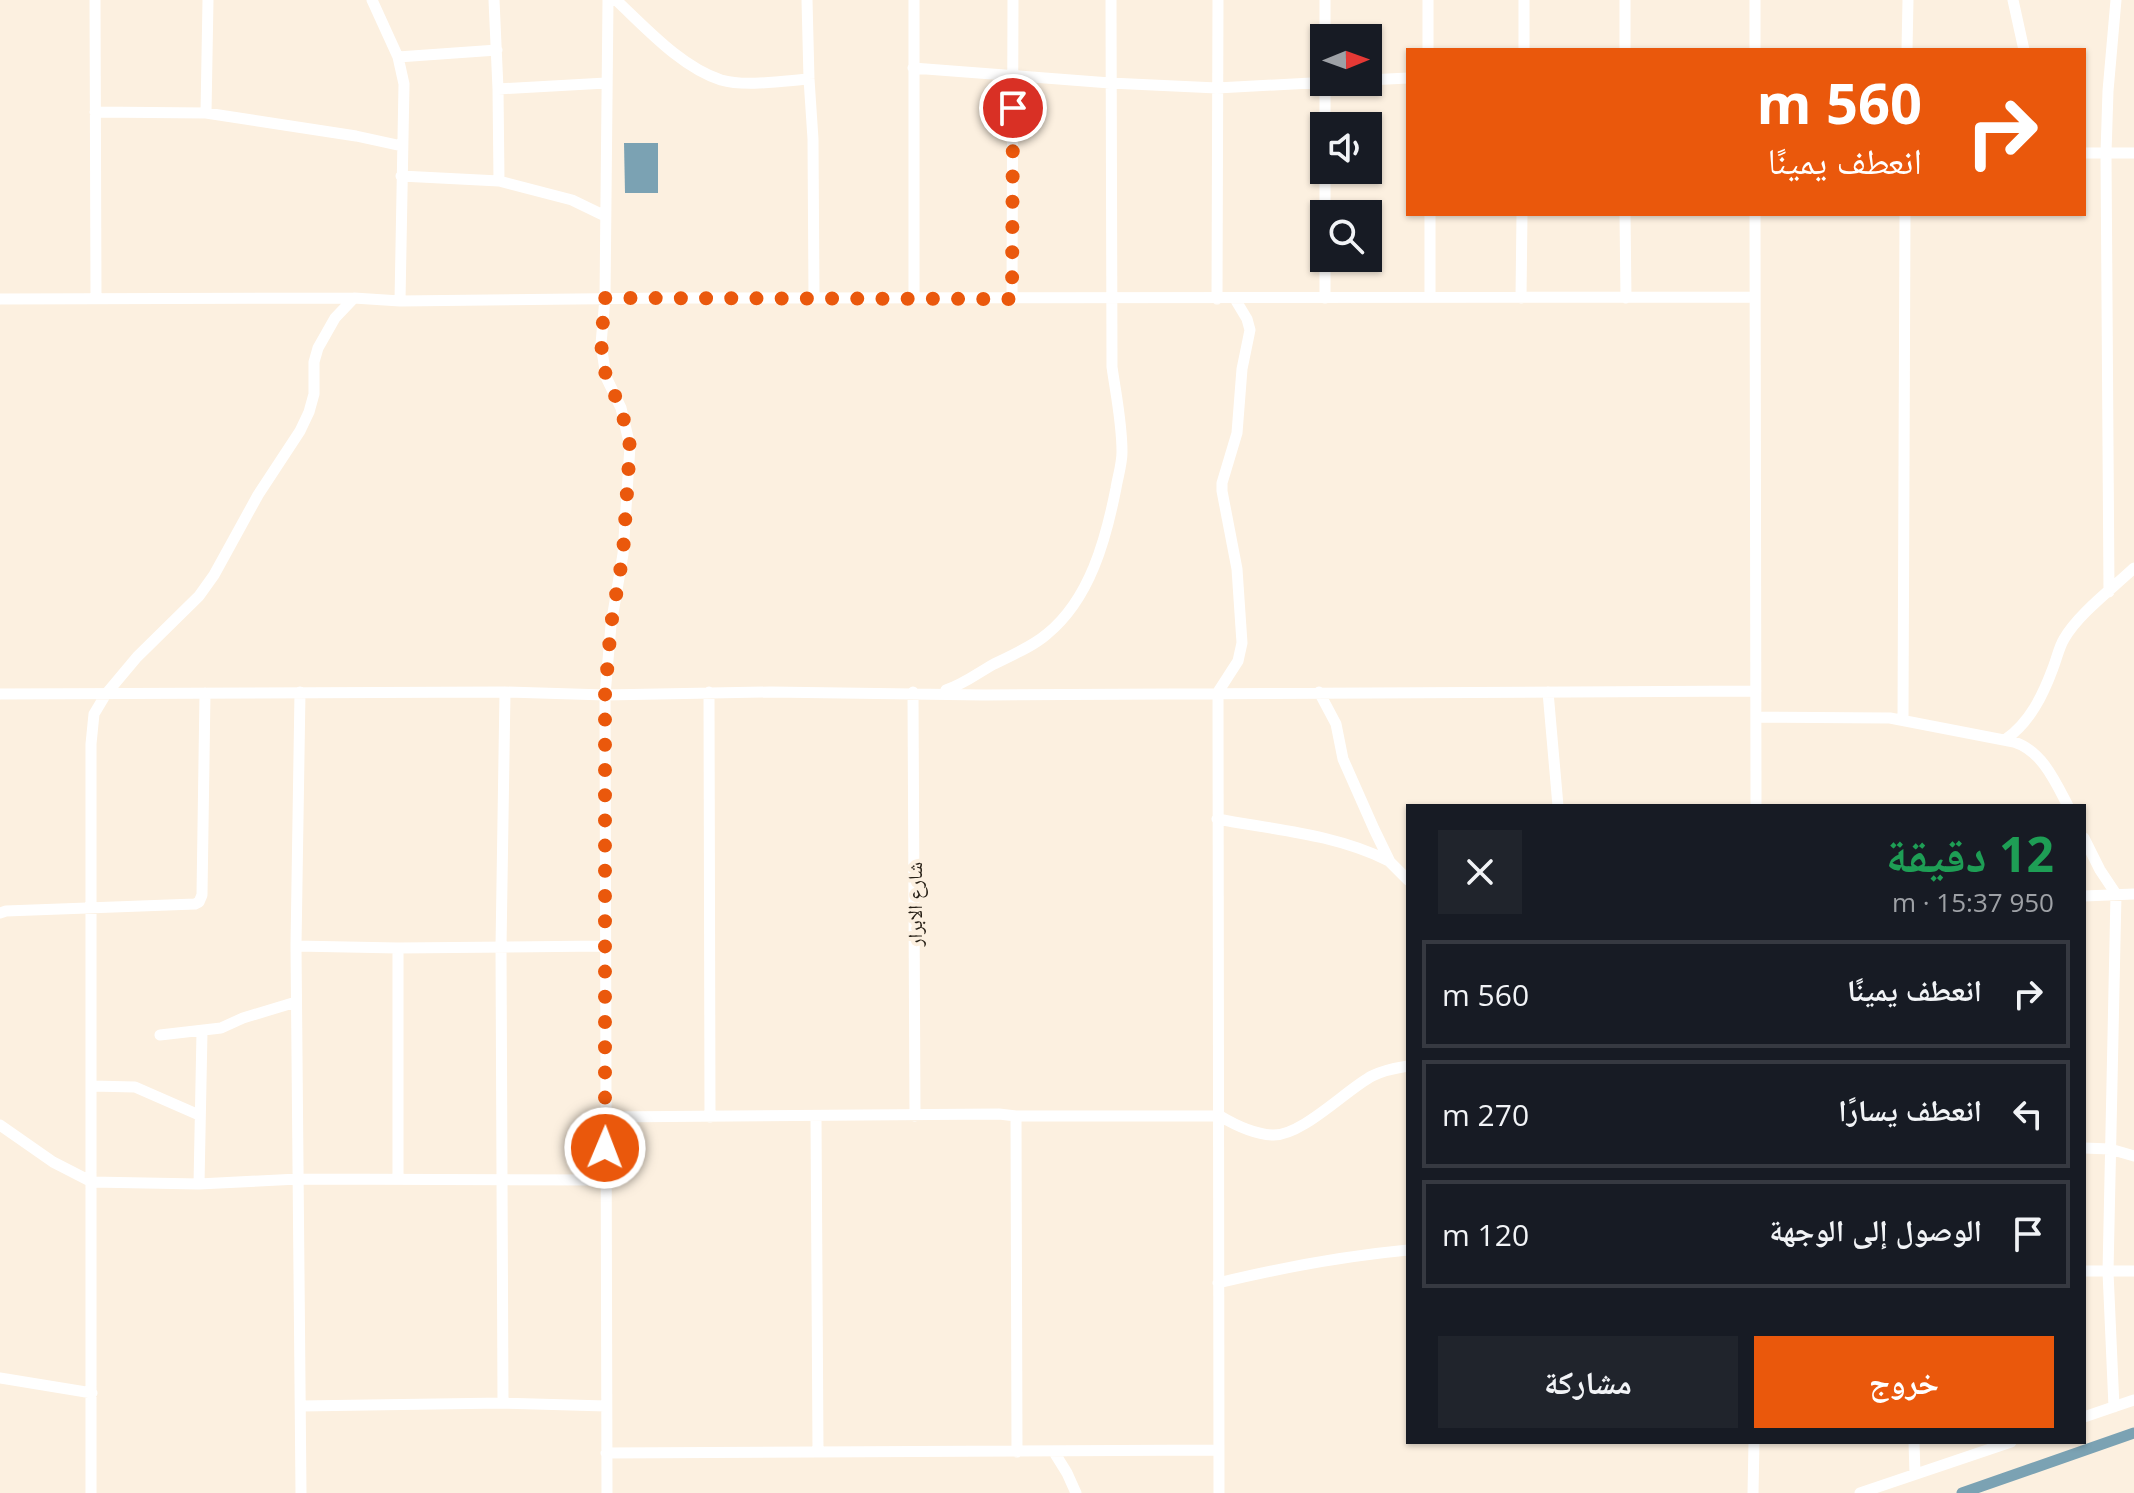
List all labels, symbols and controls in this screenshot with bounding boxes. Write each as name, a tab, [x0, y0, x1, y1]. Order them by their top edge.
north arrow	[1310, 24, 1382, 96]
map controls	[1310, 24, 1382, 272]
text: 560 m	[1756, 64, 1922, 140]
pin	[979, 74, 1047, 142]
icon: right	[1950, 80, 2054, 184]
icon: arrive	[991, 86, 1035, 130]
button: sound	[1310, 112, 1382, 184]
text: انعطف يمينًا	[1767, 136, 1922, 185]
button: search	[1310, 200, 1382, 272]
text: 12 دقيقة	[1886, 821, 2054, 886]
button: close	[1438, 830, 1522, 914]
street label: شارع الابرار	[901, 862, 928, 947]
text: 950 m · 15:37	[1892, 884, 2054, 920]
text: انعطف يمينًا	[1847, 969, 1982, 1010]
icon: right	[2006, 972, 2050, 1016]
text: 560 m	[1442, 974, 1529, 1015]
text: انعطف يسارًا	[1838, 1089, 1982, 1130]
icon: left	[2006, 1092, 2050, 1136]
text: 270 m	[1442, 1094, 1529, 1135]
position arrow	[563, 1106, 647, 1190]
text: الوصول إلى الوجهة	[1769, 1209, 1982, 1250]
icon: arrive	[2006, 1212, 2050, 1256]
text: 120 m	[1442, 1214, 1529, 1255]
button: مشاركة	[1438, 1336, 1738, 1428]
button: خروج	[1754, 1336, 2054, 1428]

